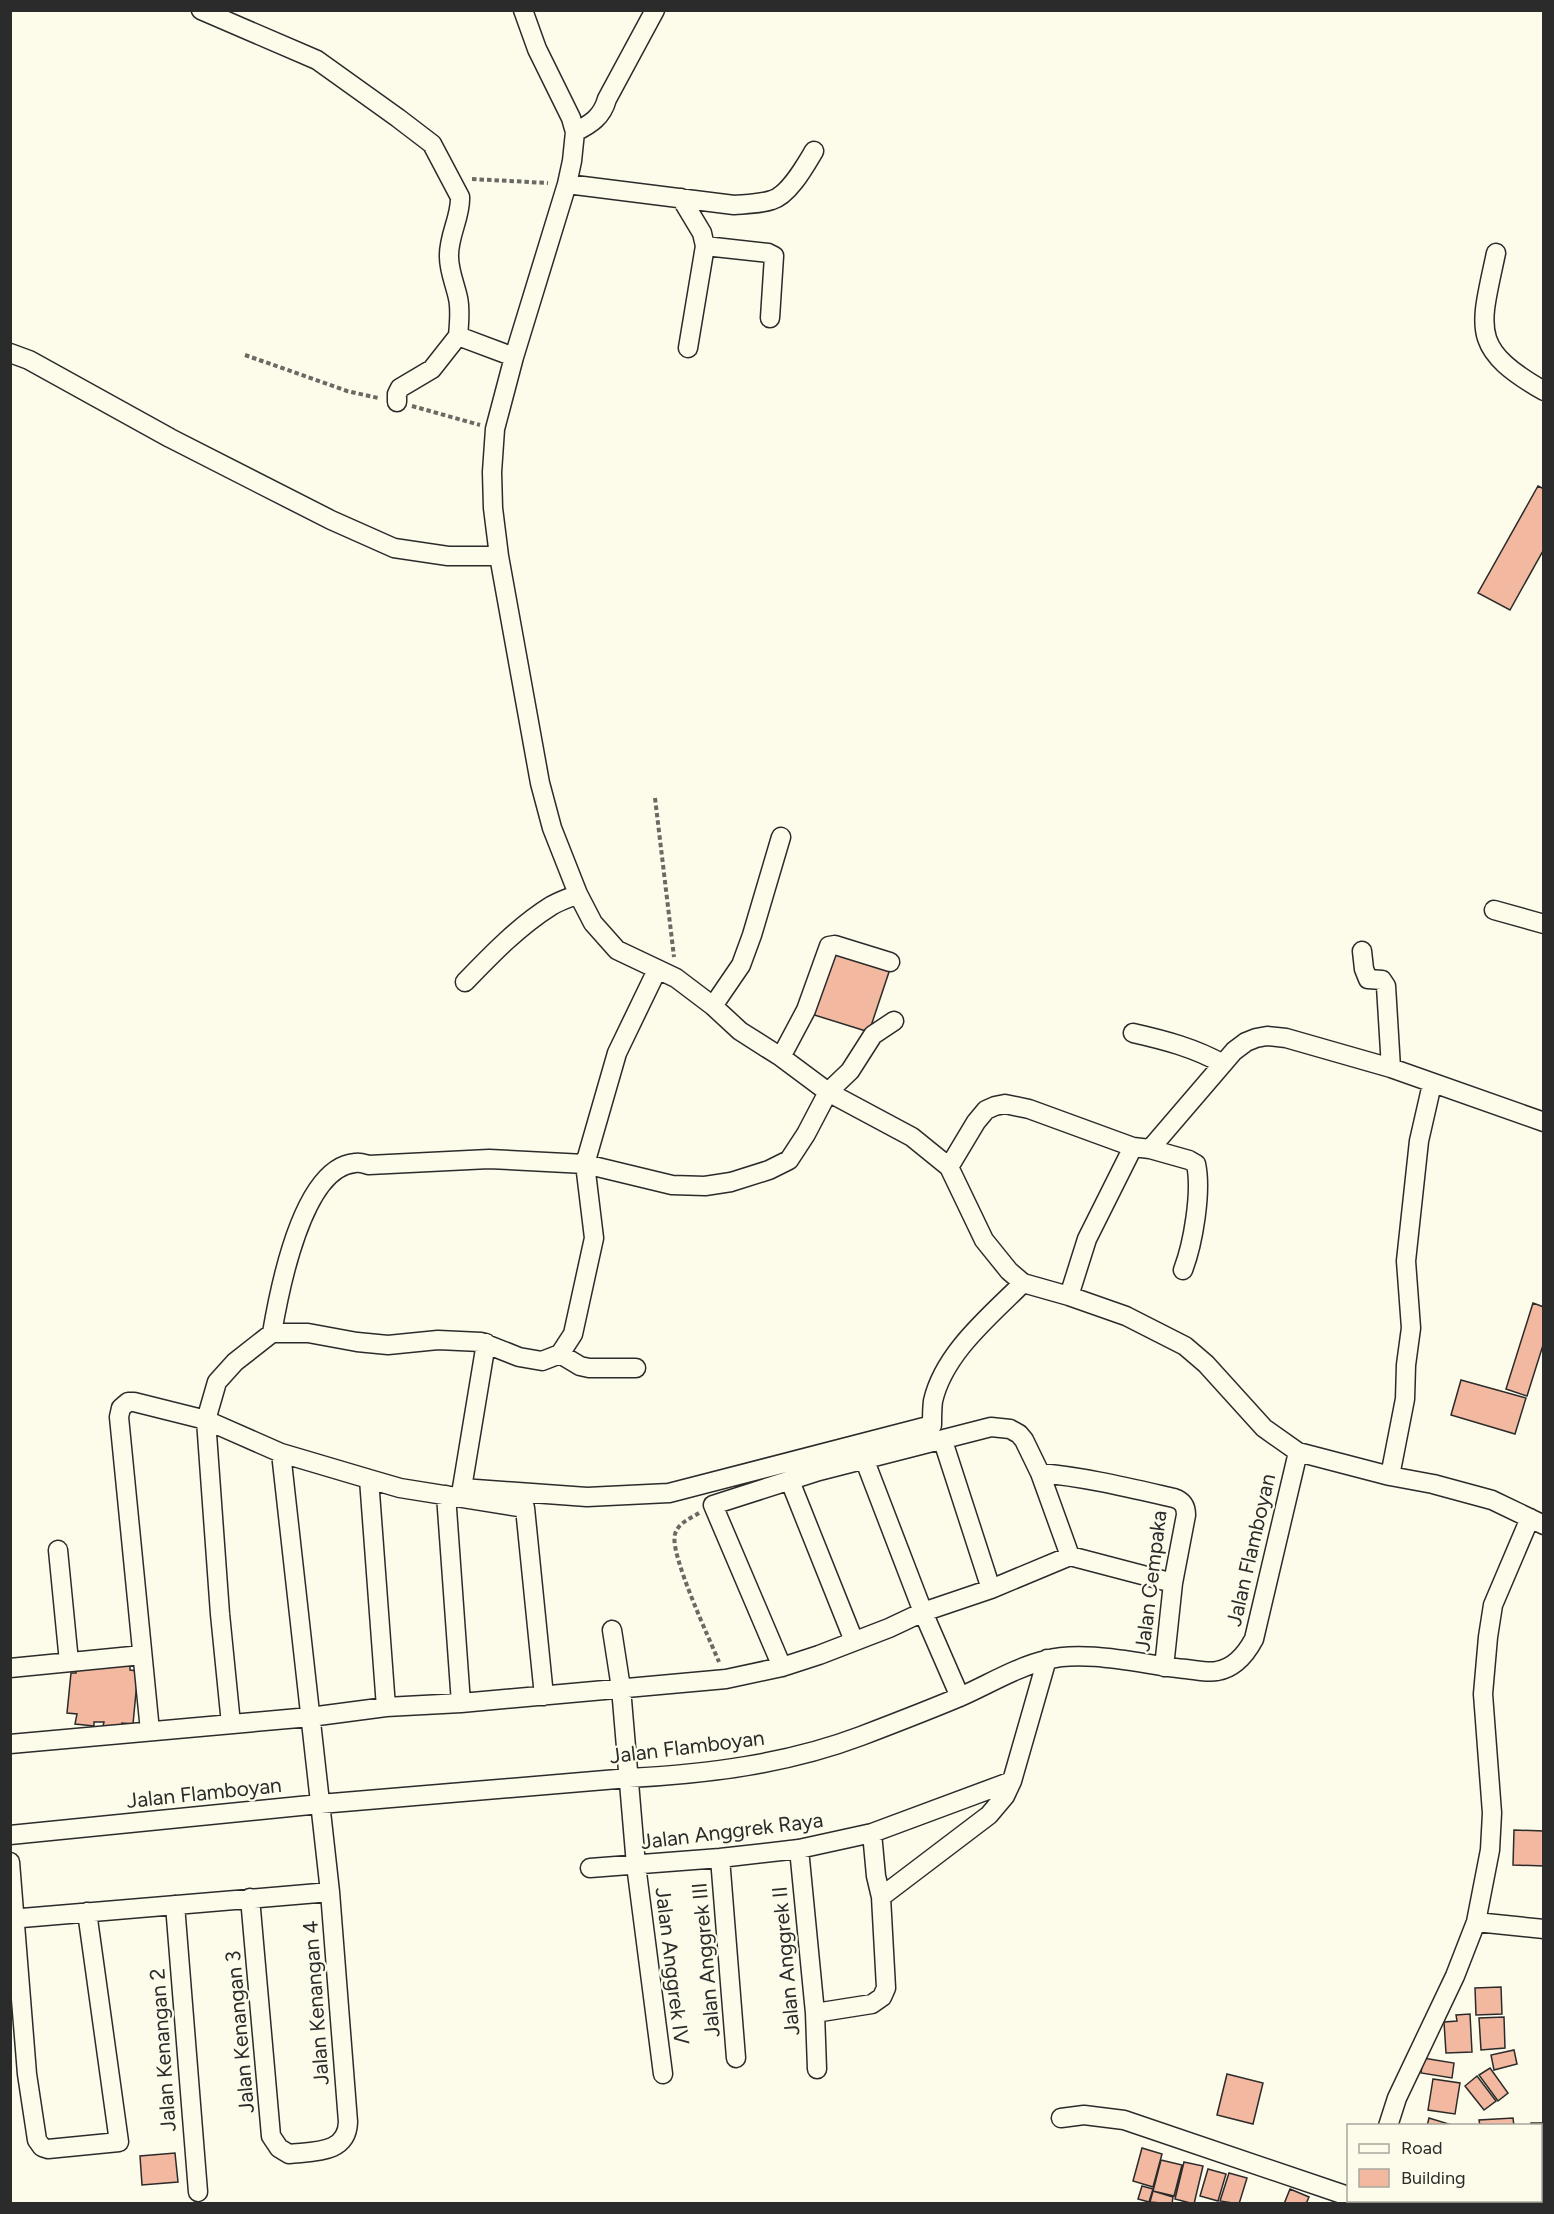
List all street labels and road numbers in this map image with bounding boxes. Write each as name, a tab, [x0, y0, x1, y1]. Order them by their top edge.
street label: Jalan Flamboyan	[1221, 1471, 1280, 1629]
street label: Jalan Cempaka	[1129, 1509, 1172, 1653]
street label: Jalan Flamboyan	[608, 1725, 766, 1768]
street label: Jalan Flamboyan	[125, 1772, 283, 1813]
street label: Jalan Anggrek Raya	[639, 1807, 825, 1854]
street label: Jalan Anggrek III	[686, 1882, 725, 2039]
street label: Jalan Anggrek II	[767, 1885, 804, 2037]
street label: Jalan Anggrek IV	[650, 1886, 695, 2047]
street label: Jalan Kenangan 4	[297, 1920, 334, 2086]
street label: Jalan Kenangan 3	[220, 1950, 259, 2115]
street label: Jalan Kenangan 2	[144, 1968, 181, 2133]

